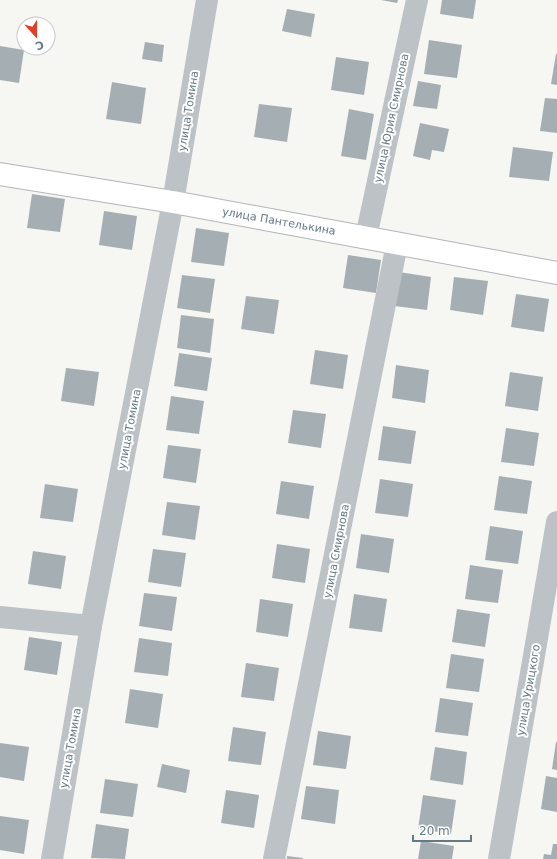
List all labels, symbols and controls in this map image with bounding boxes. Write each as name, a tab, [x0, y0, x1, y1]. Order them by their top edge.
north arrow	[16, 16, 56, 56]
text: С	[33, 37, 46, 52]
street label: улица Юрия Смирнова	[371, 52, 412, 184]
street label: улица Томина	[176, 70, 201, 152]
street label: улица Пантелькина	[221, 205, 337, 238]
street label: улица Томина	[115, 388, 144, 470]
street label: улица Смирнова	[321, 503, 352, 599]
street label: улица Урицкого	[514, 643, 543, 737]
street label: улица Томина	[57, 707, 84, 789]
scale bar	[413, 817, 471, 843]
text: 20 m	[419, 824, 450, 838]

